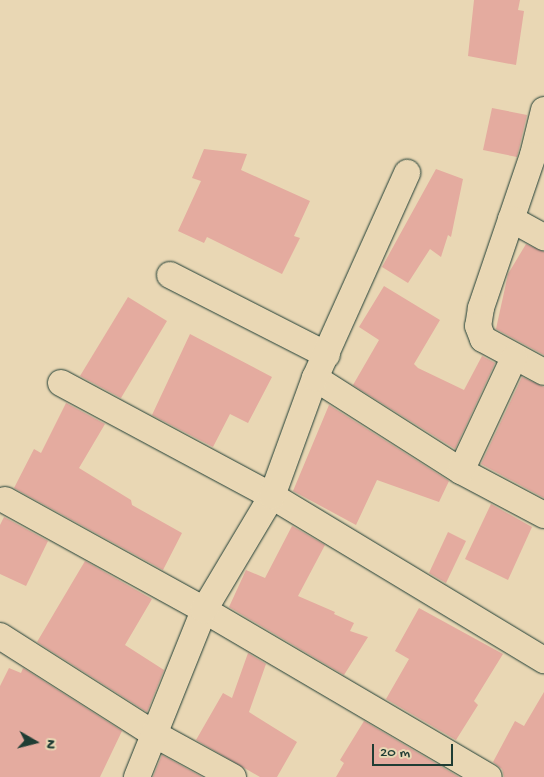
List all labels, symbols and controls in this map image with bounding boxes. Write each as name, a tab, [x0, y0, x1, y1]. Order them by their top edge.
north arrow	[10, 717, 60, 767]
scale bar	[374, 734, 455, 766]
text: N	[41, 738, 59, 750]
text: 20 m	[380, 744, 410, 762]

